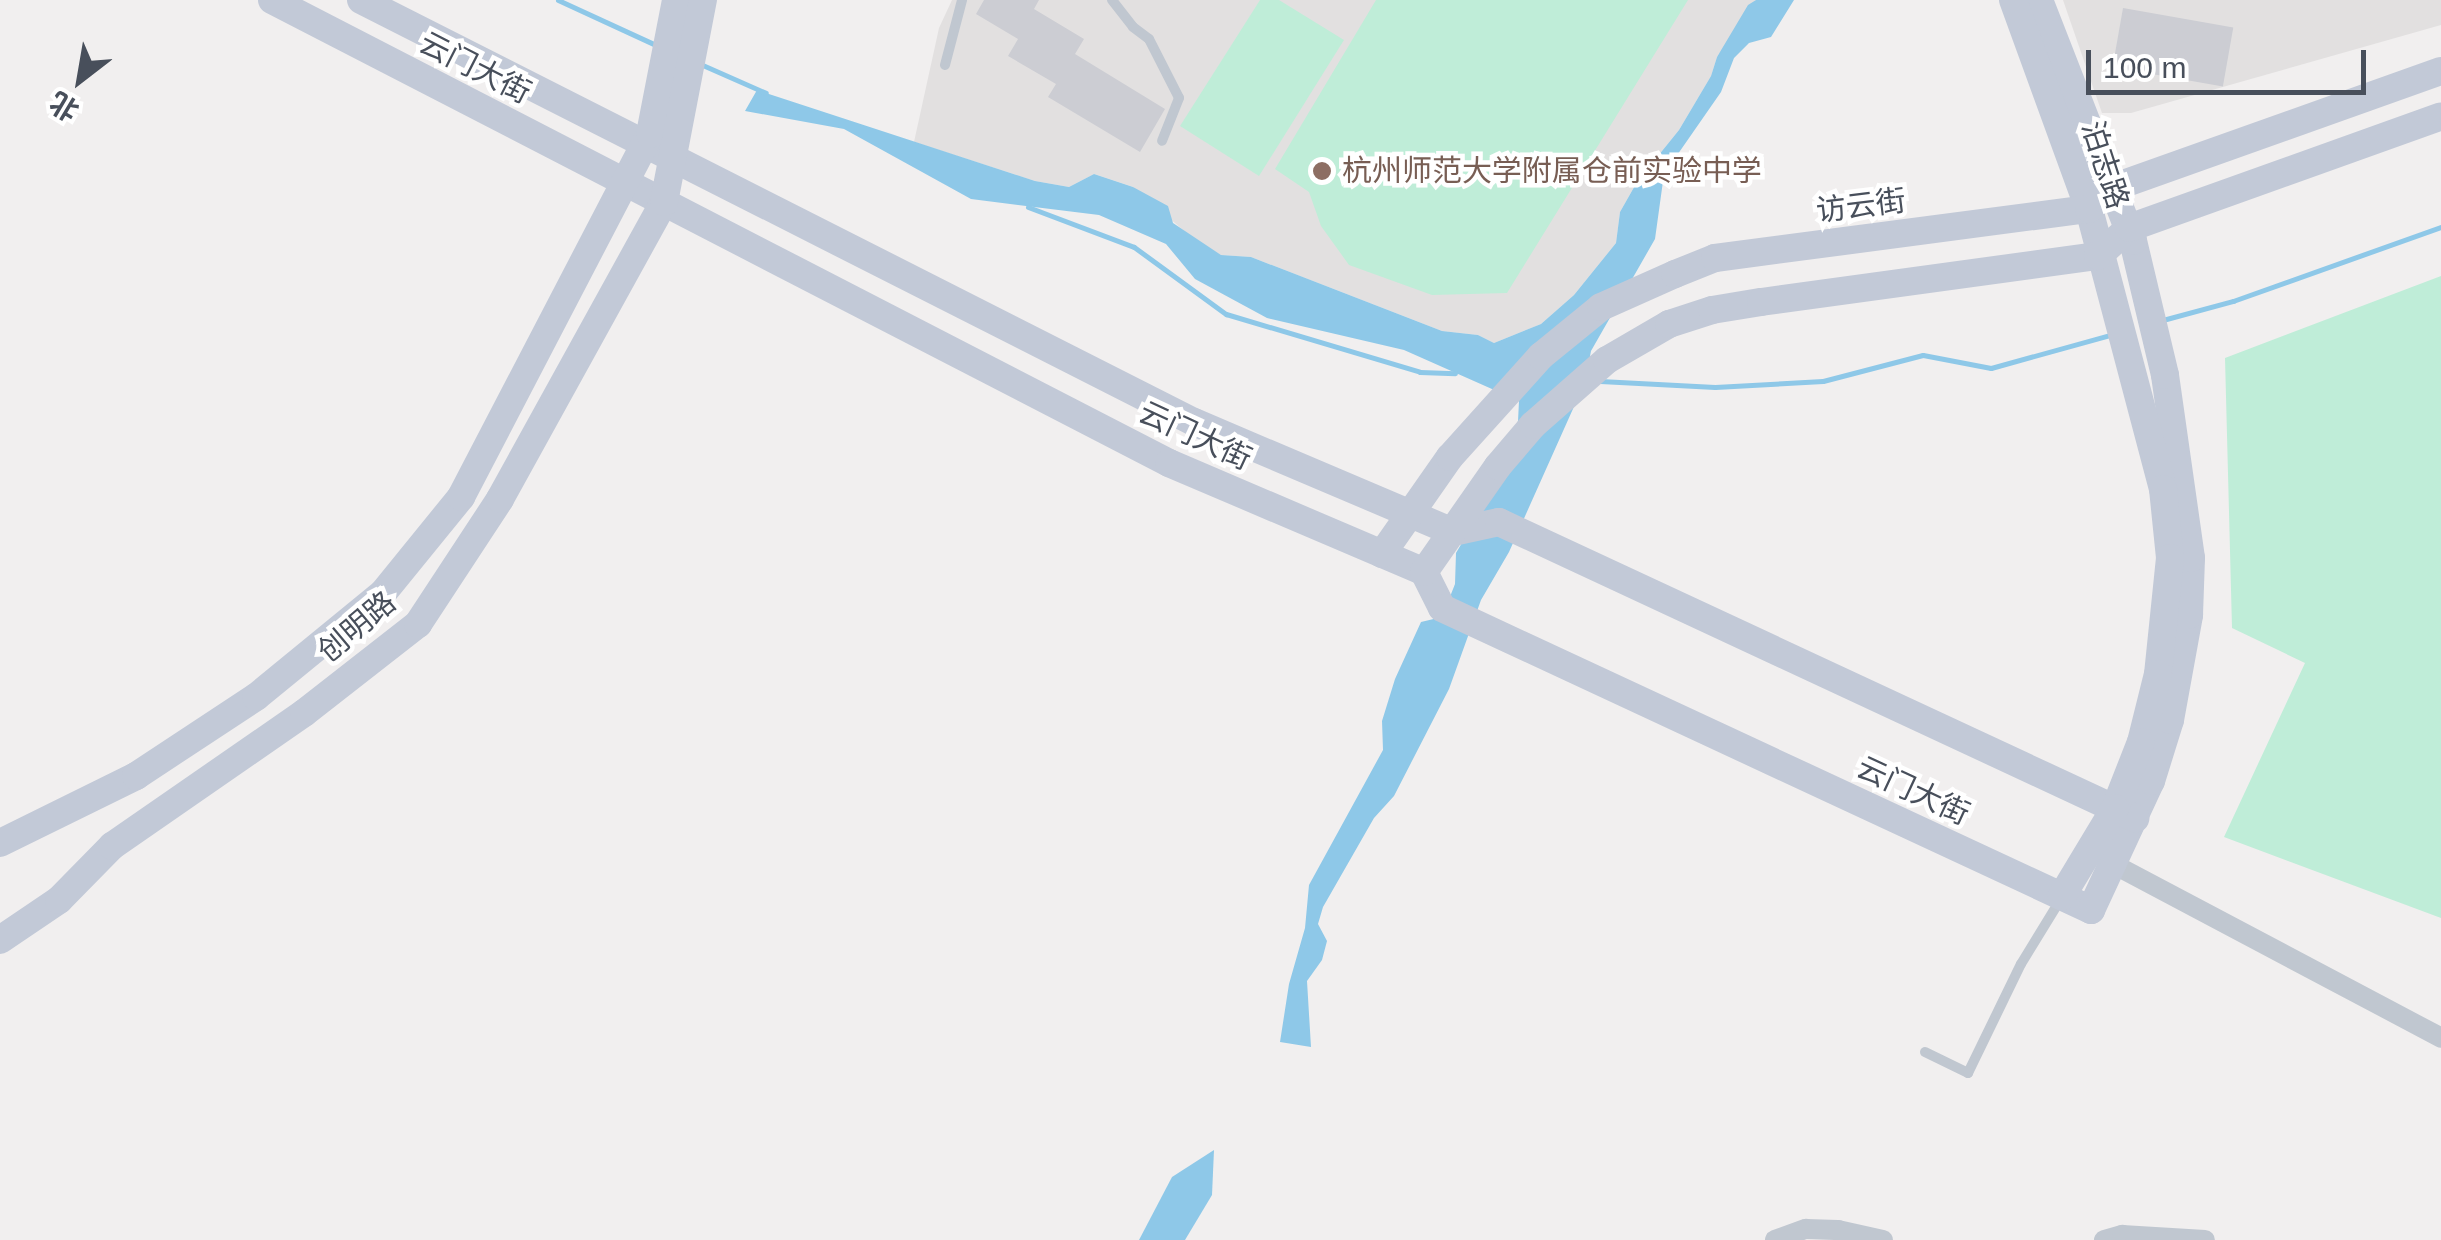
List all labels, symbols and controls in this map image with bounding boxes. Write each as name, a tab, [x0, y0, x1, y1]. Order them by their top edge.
street label: 云门大街	[413, 25, 537, 111]
north arrow	[30, 30, 130, 130]
scale bar	[2091, 30, 2371, 92]
text: 100 m	[2103, 51, 2186, 84]
text: 北	[44, 86, 84, 127]
street label: 泊志路	[2074, 117, 2136, 213]
place label: 杭州师范大学附属仓前实验中学	[1342, 153, 1762, 189]
marker: 杭州师范大学附属仓前实验中学	[1311, 160, 1333, 182]
street label: 访云街	[1814, 183, 1908, 229]
street label: 云门大街	[1133, 394, 1257, 478]
street label: 创明路	[311, 584, 403, 670]
street label: 云门大街	[1851, 749, 1975, 833]

